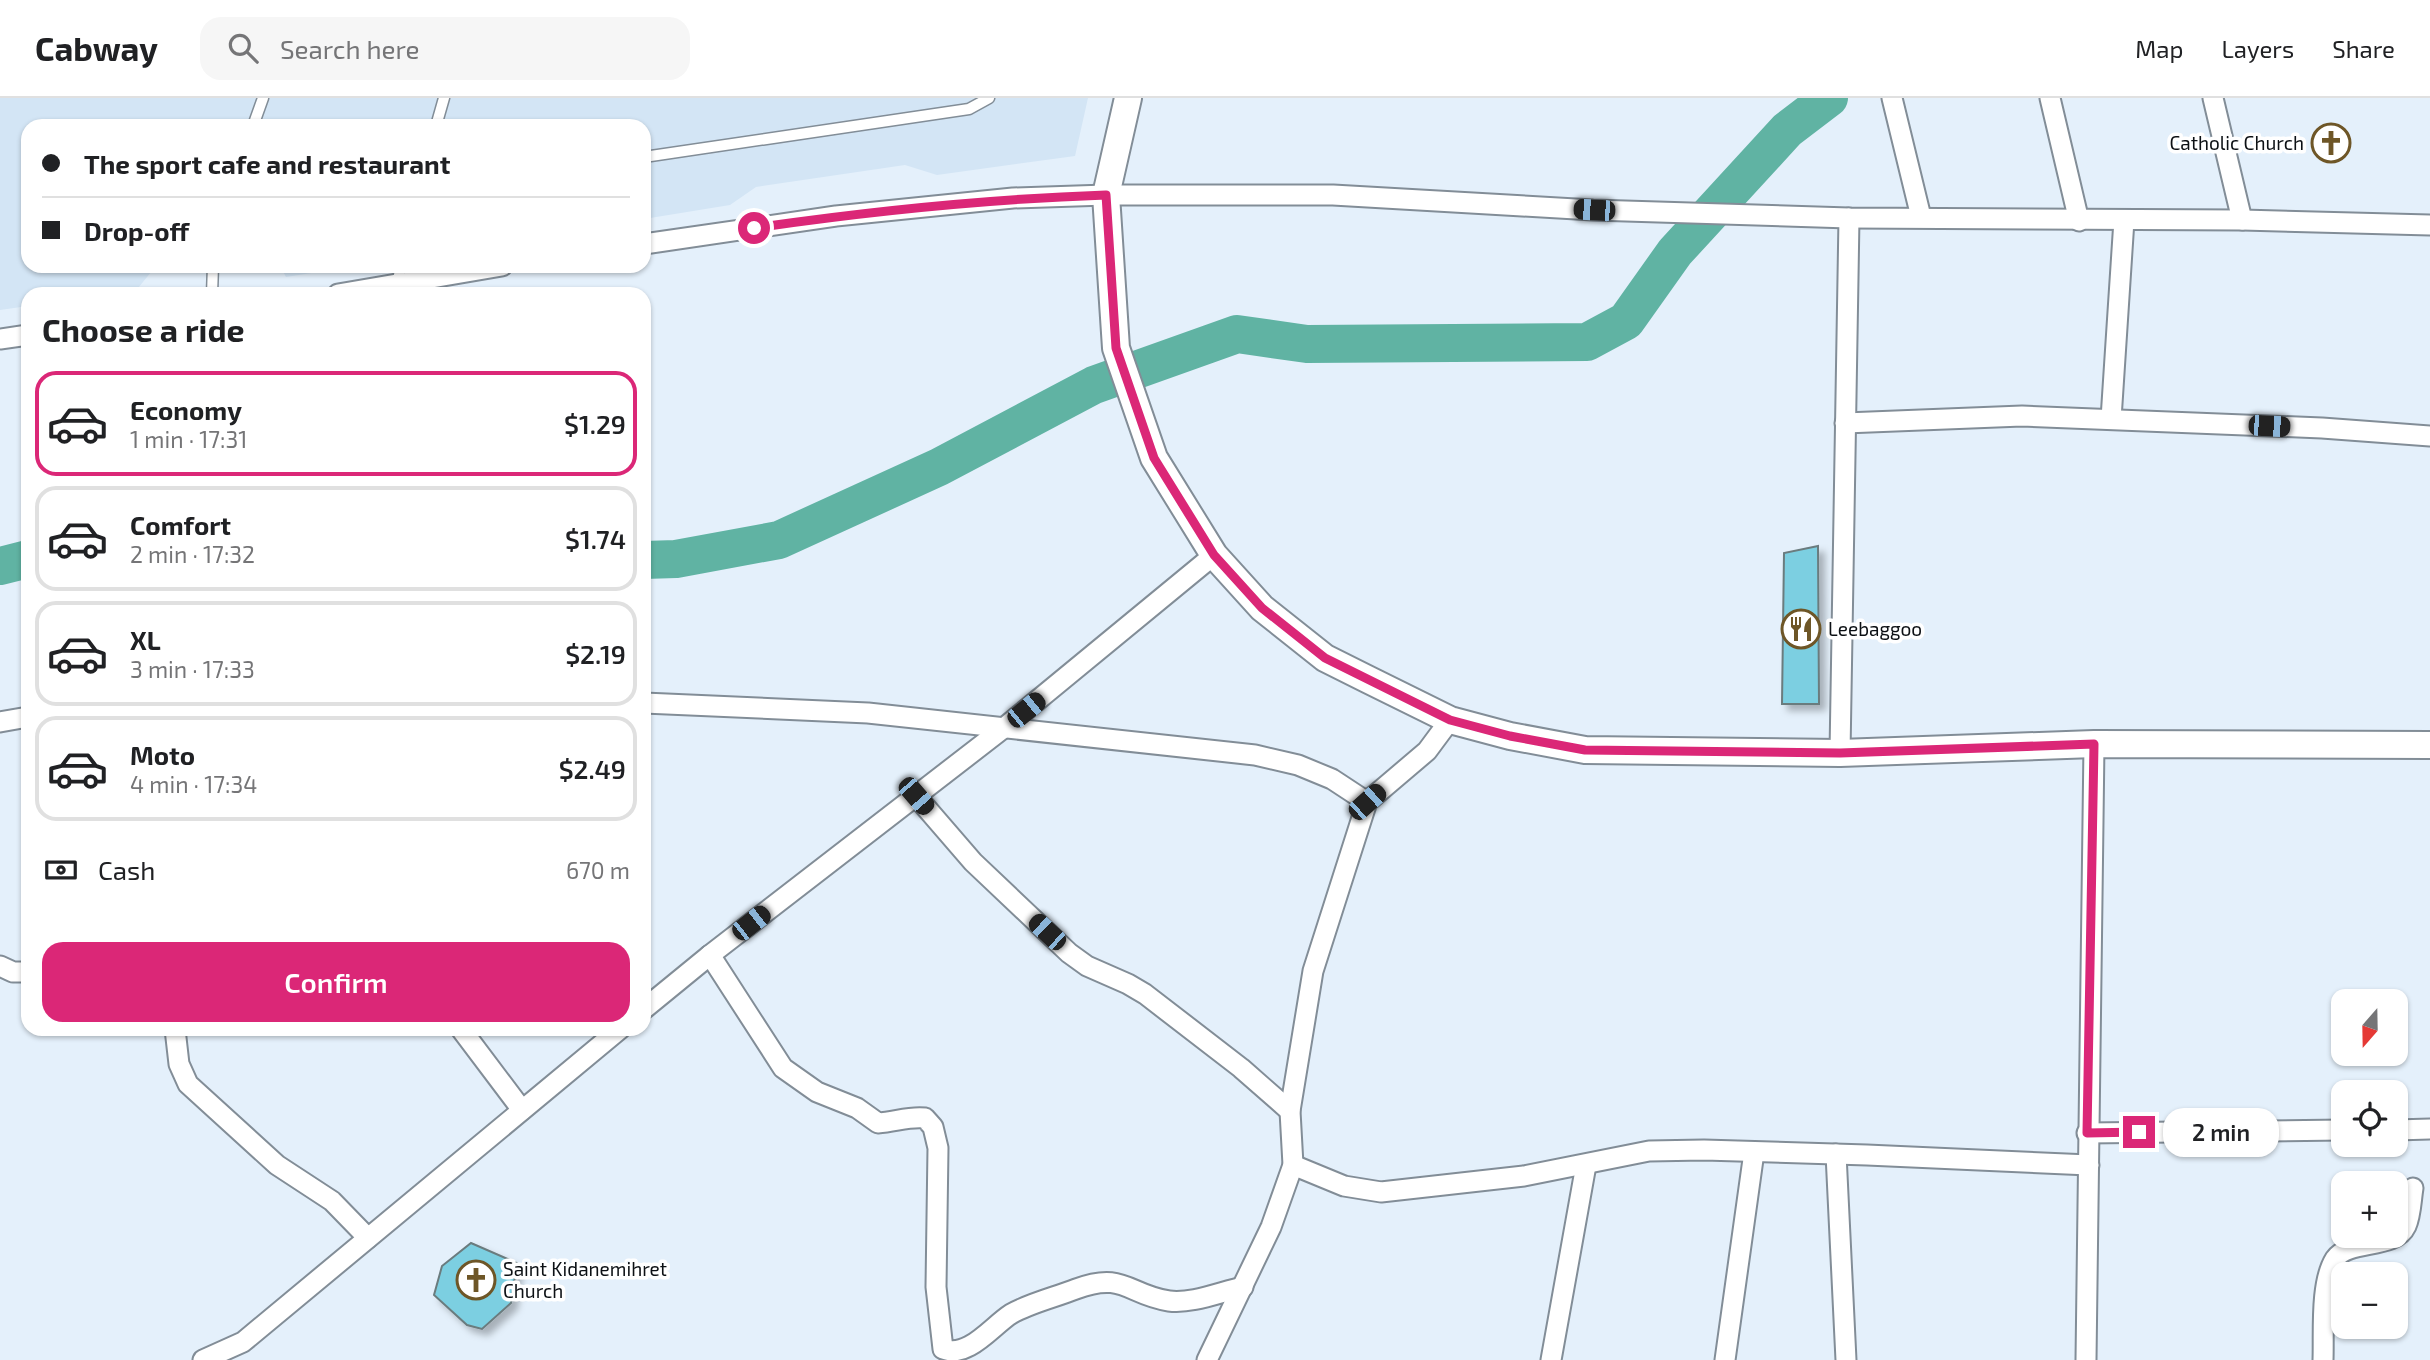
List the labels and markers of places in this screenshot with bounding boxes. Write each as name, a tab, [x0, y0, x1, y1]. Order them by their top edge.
church icon: Catholic Church	[2310, 122, 2352, 164]
place label: Catholic Church	[2169, 131, 2304, 154]
restaurant icon: Leebaggoo	[1780, 608, 1822, 650]
place label: Leebaggoo	[1828, 617, 1922, 640]
place label: Saint Kidanemihret Church	[503, 1257, 667, 1302]
church icon: Saint Kidanemihret Church	[455, 1259, 497, 1301]

